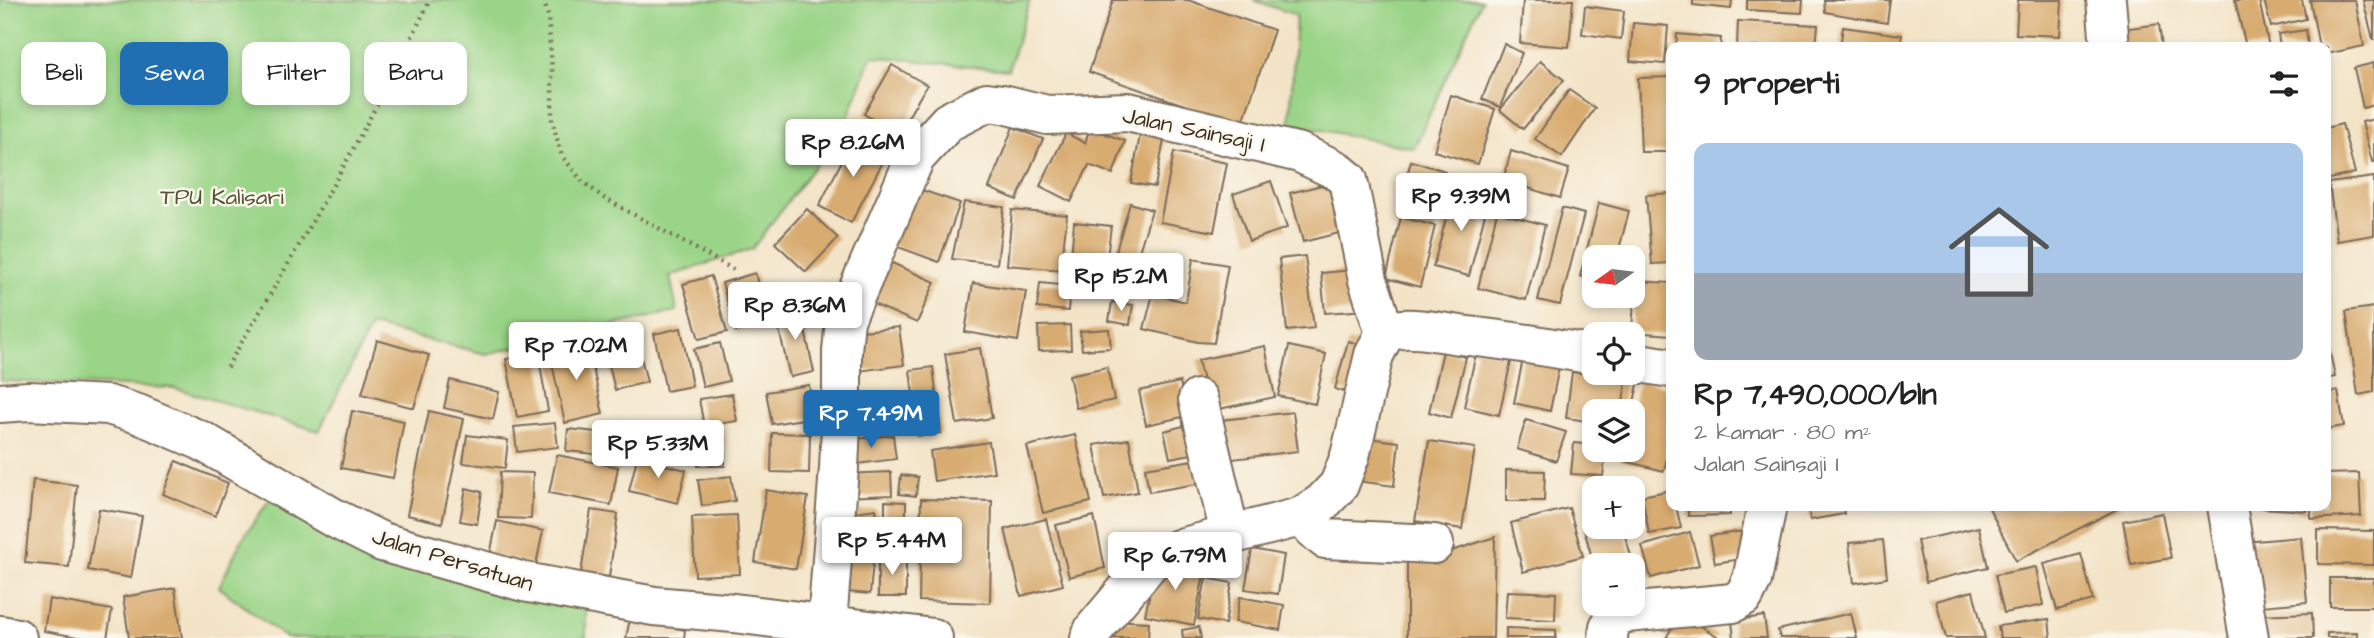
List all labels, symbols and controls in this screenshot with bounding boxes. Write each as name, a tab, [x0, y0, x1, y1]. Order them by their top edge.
chip: Beli	[21, 42, 106, 105]
chip: Sewa	[120, 42, 228, 105]
chip: Filter	[242, 42, 350, 105]
chip: Baru	[364, 42, 467, 105]
text: 9 properti	[1694, 63, 1839, 105]
icon: filters	[2265, 65, 2303, 103]
street label: Jalan Sainsaji I	[1120, 99, 1268, 161]
pin: Rp 8.26M	[781, 120, 925, 179]
text: Rp 8.26M	[801, 126, 905, 158]
pin: Rp 9.39M	[1389, 174, 1533, 233]
text: Rp 9.39M	[1412, 180, 1510, 212]
park label: TPU Kalisari	[160, 181, 284, 213]
icon: home	[1936, 189, 2062, 315]
north arrow	[1582, 245, 1645, 308]
map controls	[1582, 245, 1645, 616]
pin: Rp 15.2M	[1049, 254, 1193, 313]
text: Rp 15.2M	[1074, 260, 1168, 292]
pin: Rp 8.36M	[723, 282, 867, 342]
text: Rp 8.36M	[744, 289, 846, 321]
pin: Rp 7.02M	[504, 322, 648, 382]
button: locate	[1582, 322, 1645, 385]
text: Rp 7.02M	[525, 329, 627, 361]
text: Rp 7,490,000/bln	[1694, 374, 1937, 416]
pin: Rp 7.49M	[799, 391, 943, 450]
text: Rp 7.49M	[819, 397, 923, 429]
button: layers	[1582, 399, 1645, 462]
text: 2 kamar · 80 m²	[1694, 416, 1871, 448]
pin: Rp 5.33M	[586, 420, 730, 480]
text: Rp 5.33M	[608, 427, 708, 459]
text: Jalan Sainsaji I	[1694, 448, 1839, 480]
button: +	[1582, 476, 1645, 539]
pin: Rp 5.44M	[820, 518, 964, 577]
street label: Jalan Persatuan	[368, 520, 537, 600]
text: Rp 5.44M	[838, 524, 946, 556]
pin: Rp 6.79M	[1103, 532, 1247, 592]
text: Rp 6.79M	[1124, 539, 1226, 571]
button: −	[1582, 553, 1645, 616]

